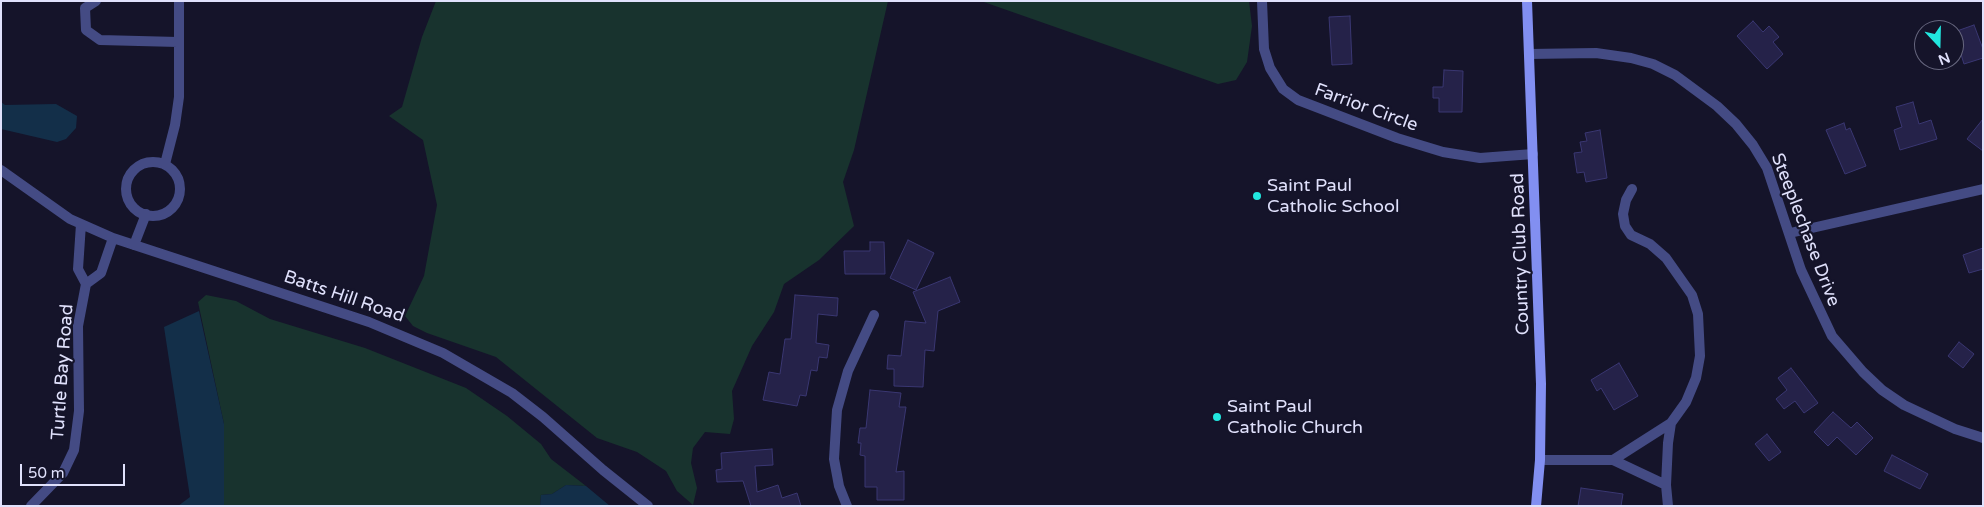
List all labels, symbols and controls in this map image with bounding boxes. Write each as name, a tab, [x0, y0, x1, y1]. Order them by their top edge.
north arrow	[1914, 20, 1964, 70]
text: N	[1936, 49, 1952, 68]
street label: Farrior Circle	[1311, 79, 1421, 137]
street label: Steeplechase Drive	[1766, 150, 1844, 310]
street label: Country Club Road	[1507, 173, 1535, 335]
place label: Saint Paul Catholic School	[1267, 175, 1399, 218]
marker: Saint Paul Catholic School	[1251, 190, 1263, 202]
street label: Batts Hill Road	[281, 266, 407, 328]
street label: Turtle Bay Road	[47, 303, 79, 441]
place label: Saint Paul Catholic Church	[1227, 396, 1363, 438]
marker: Saint Paul Catholic Church	[1211, 411, 1223, 423]
scale bar	[22, 454, 128, 486]
text: 50 m	[28, 464, 65, 482]

